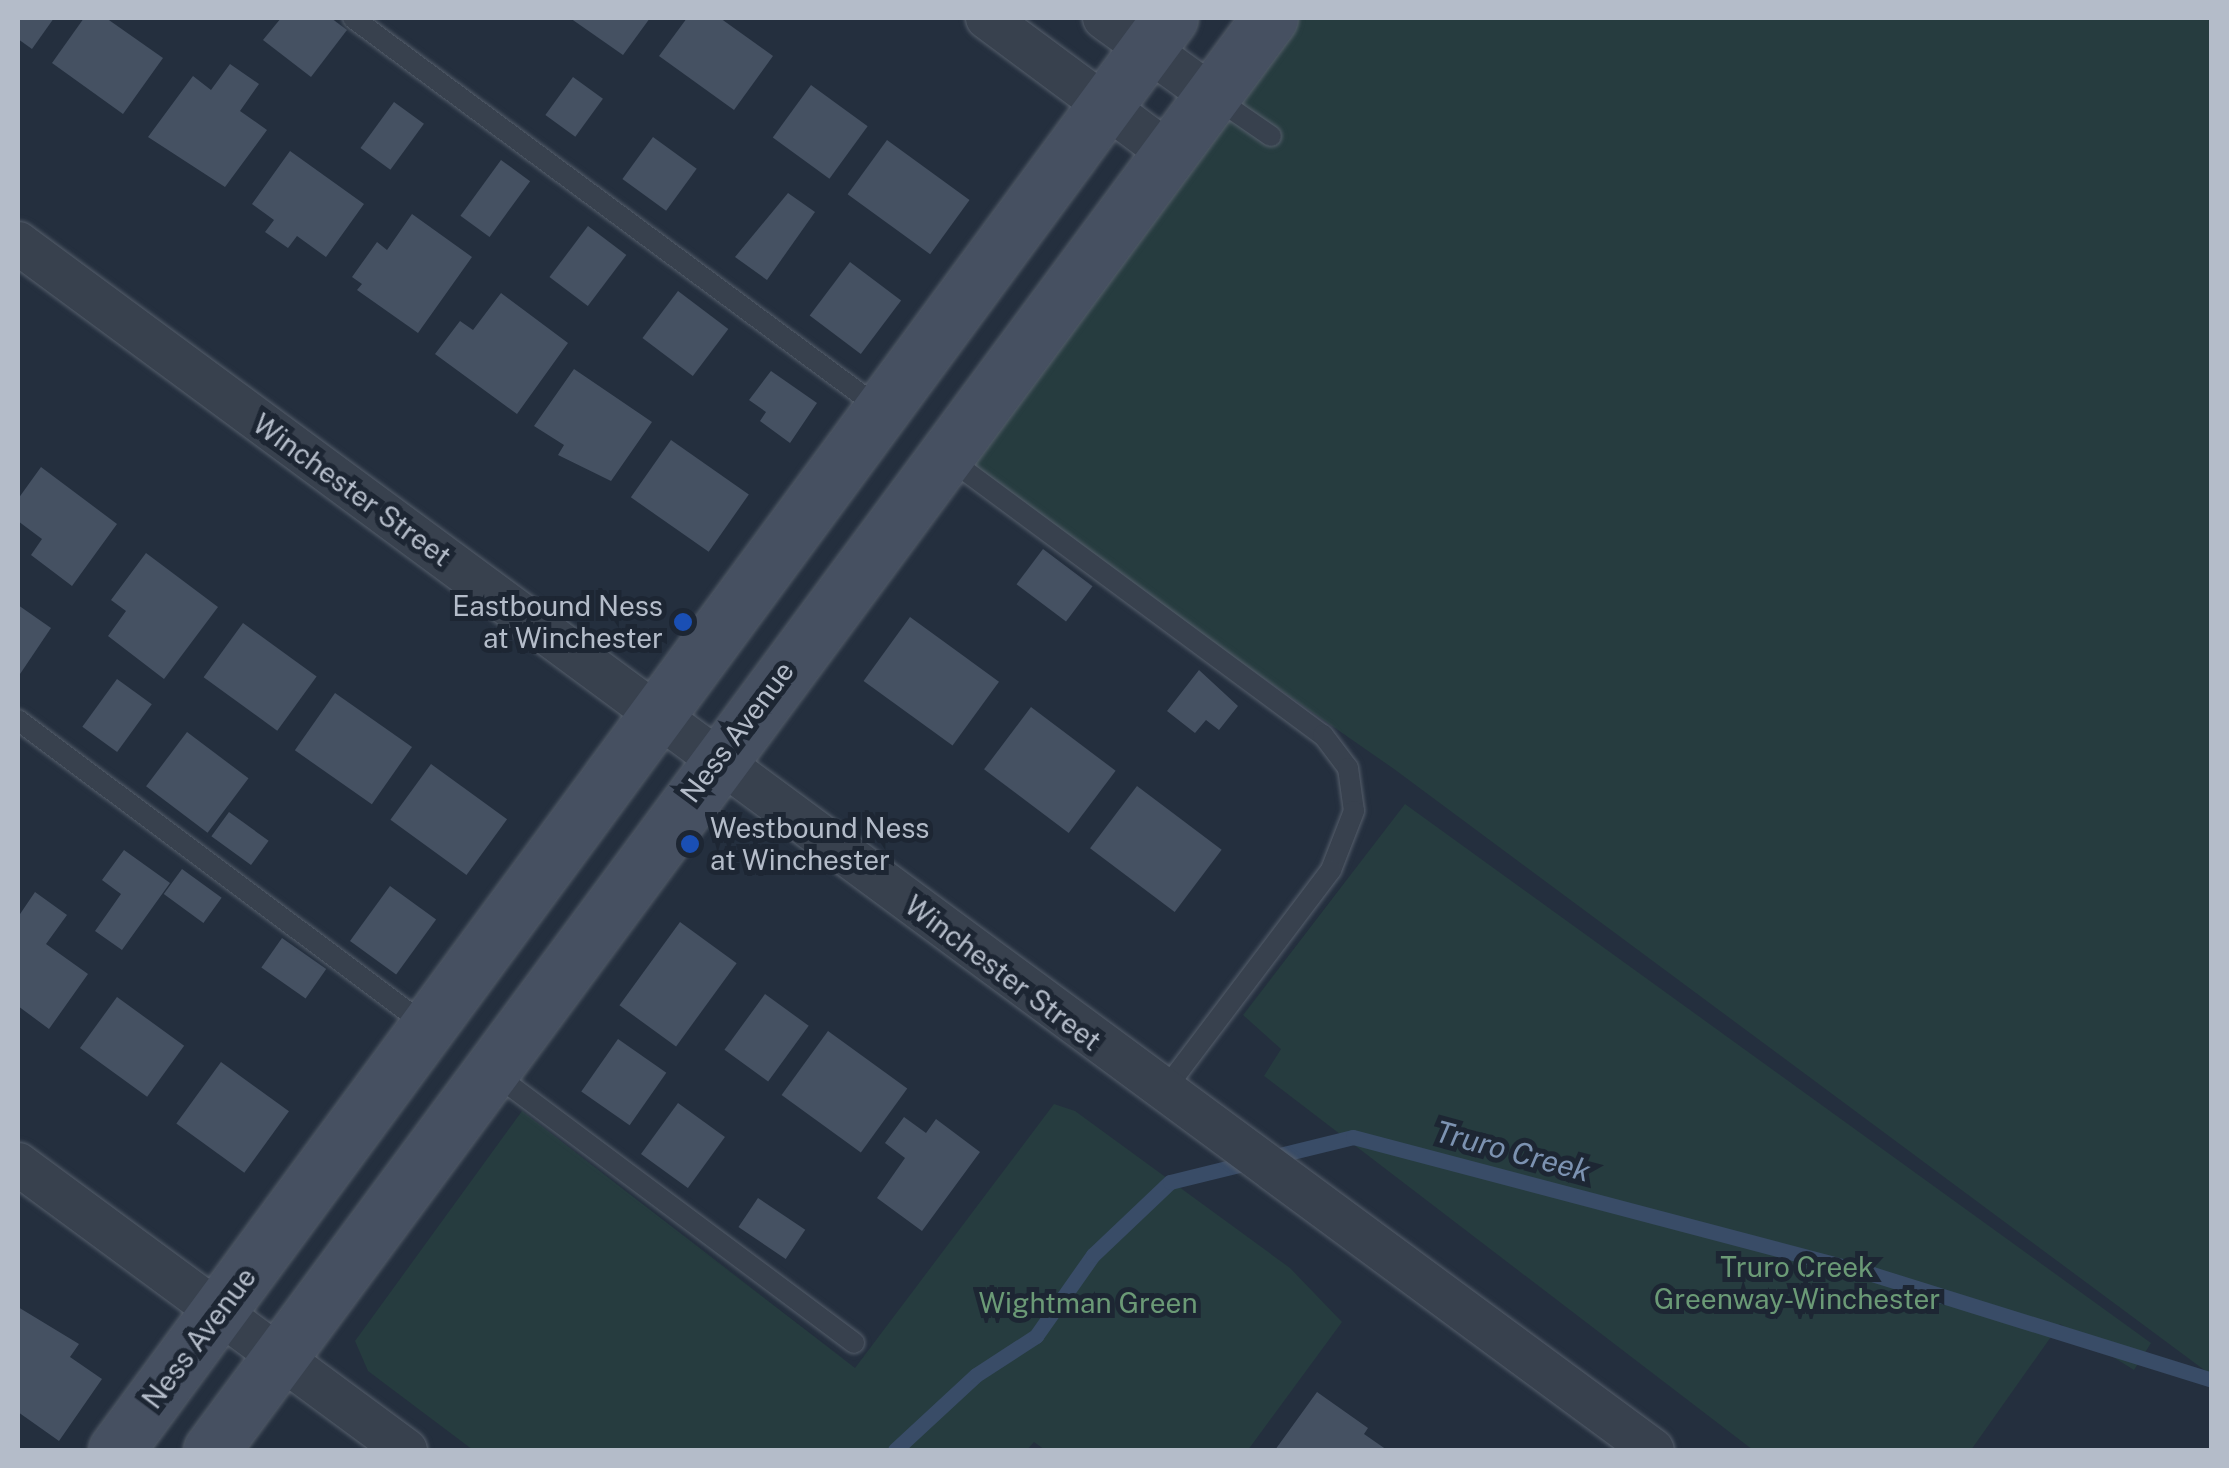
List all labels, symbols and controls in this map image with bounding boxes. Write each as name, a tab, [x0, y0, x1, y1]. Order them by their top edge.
street label: Winchester Street	[246, 407, 458, 573]
place label: Eastbound Ness at Winchester	[452, 589, 663, 655]
marker: Eastbound Ness at Winchester	[672, 611, 694, 633]
street label: Ness Avenue	[673, 655, 801, 809]
place label: Westbound Ness at Winchester	[710, 811, 930, 877]
marker: Westbound Ness at Winchester	[679, 833, 701, 855]
street label: Winchester Street	[898, 888, 1108, 1058]
water label: Truro Creek	[1432, 1113, 1594, 1189]
park label: Truro Creek Greenway-Winchester	[1654, 1250, 1940, 1316]
street label: Ness Avenue	[135, 1261, 263, 1415]
park label: Wightman Green	[978, 1286, 1198, 1320]

